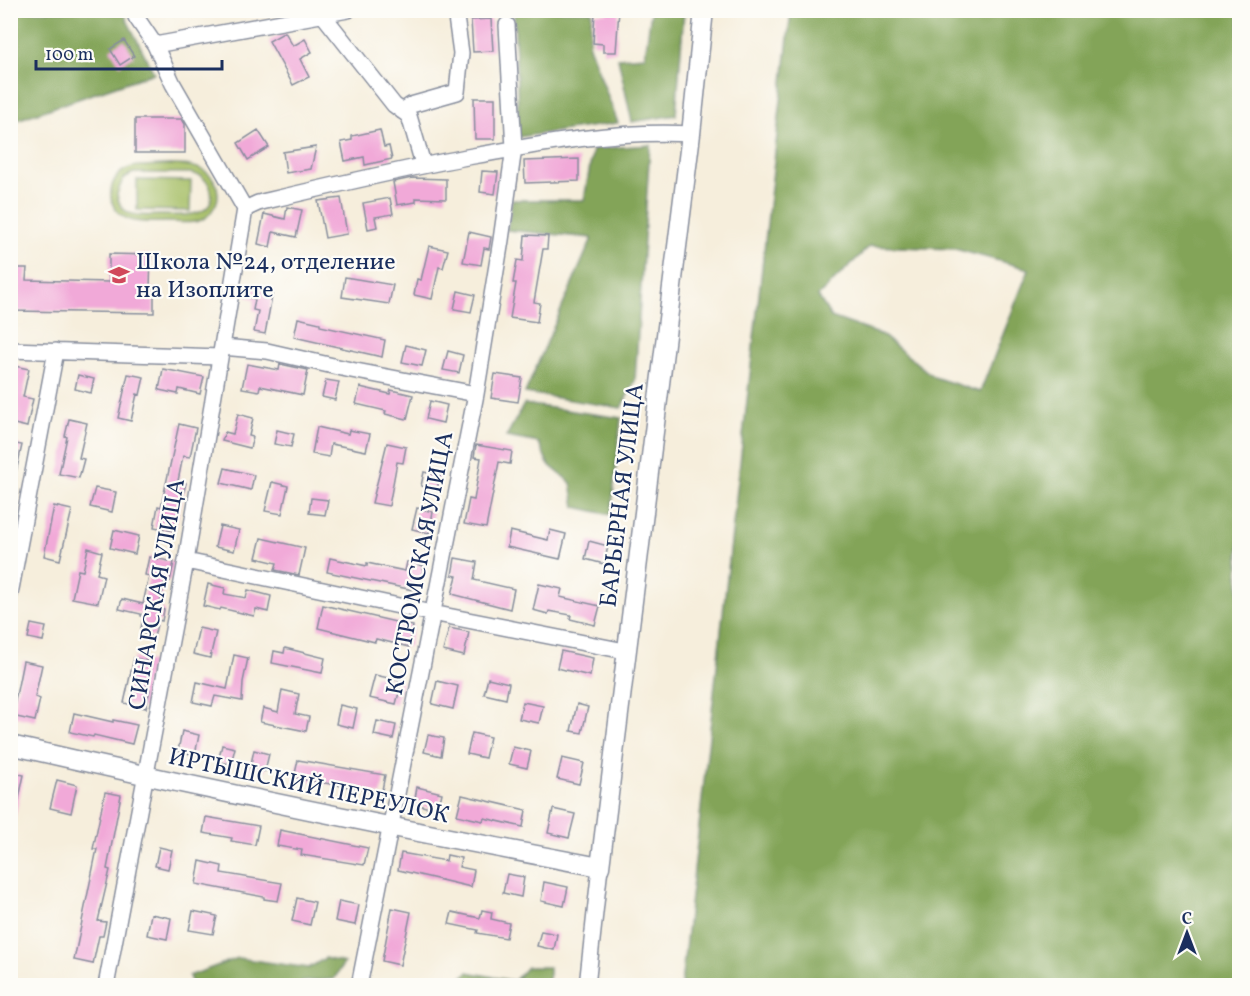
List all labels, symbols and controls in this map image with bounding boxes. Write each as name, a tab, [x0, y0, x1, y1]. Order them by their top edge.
scale bar	[36, 33, 222, 71]
text: 100 m	[45, 43, 94, 68]
place label: Школа №24, отделение на Изоплите	[136, 246, 396, 308]
school or university icon: Школа №24, отделение на Изоплите	[107, 263, 131, 287]
street label: БАРЬЕРНАЯ УЛИЦА	[592, 381, 654, 609]
street label: КОСТРОМСКАЯ УЛИЦА	[379, 428, 463, 698]
street label: СИНАРСКАЯ УЛИЦА	[121, 476, 195, 713]
street label: ИРТЫШСКИЙ ПЕРЕУЛОК	[165, 741, 452, 833]
north arrow	[1157, 903, 1217, 963]
text: С	[1182, 909, 1192, 931]

